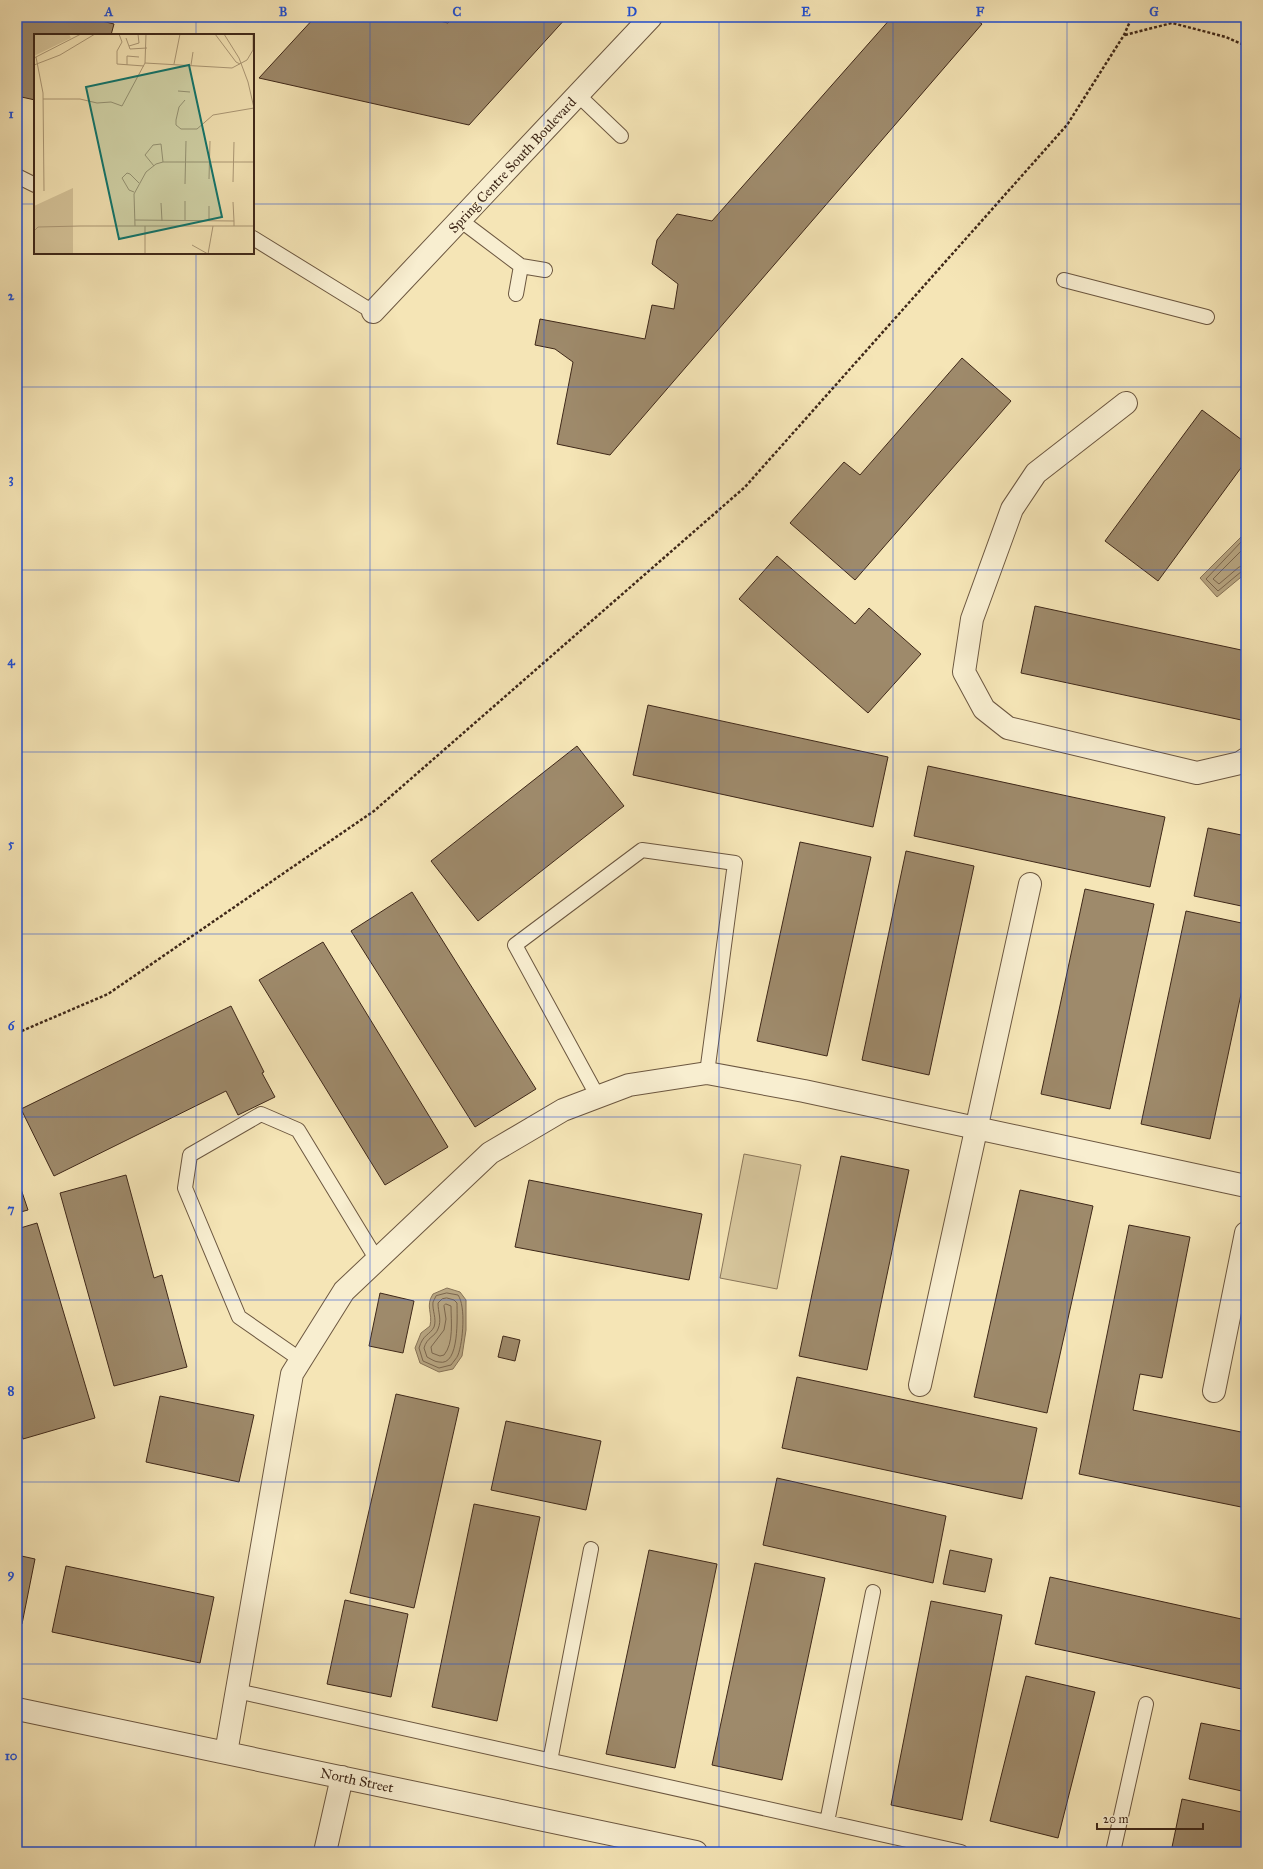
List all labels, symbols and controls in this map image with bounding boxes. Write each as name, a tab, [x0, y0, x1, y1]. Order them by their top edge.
text: A	[104, 4, 114, 20]
text: B	[279, 4, 288, 20]
text: C	[453, 4, 462, 20]
text: D	[627, 4, 637, 20]
text: E	[801, 4, 811, 20]
text: F	[976, 4, 985, 20]
text: G	[1149, 4, 1159, 20]
inset map	[34, 34, 254, 254]
street label: Spring Centre South Boulevard	[445, 94, 580, 237]
text: 1	[8, 106, 14, 122]
text: 2	[8, 288, 15, 304]
text: 3	[8, 471, 14, 487]
text: 4	[7, 653, 15, 669]
text: 5	[8, 836, 15, 852]
text: 6	[8, 1018, 16, 1034]
text: 7	[8, 1201, 15, 1217]
text: 8	[8, 1383, 15, 1399]
text: 9	[8, 1566, 15, 1582]
text: 10	[5, 1748, 18, 1764]
street label: North Street	[319, 1764, 395, 1797]
scale bar	[1097, 1805, 1203, 1831]
text: 20 m	[1103, 1812, 1129, 1826]

